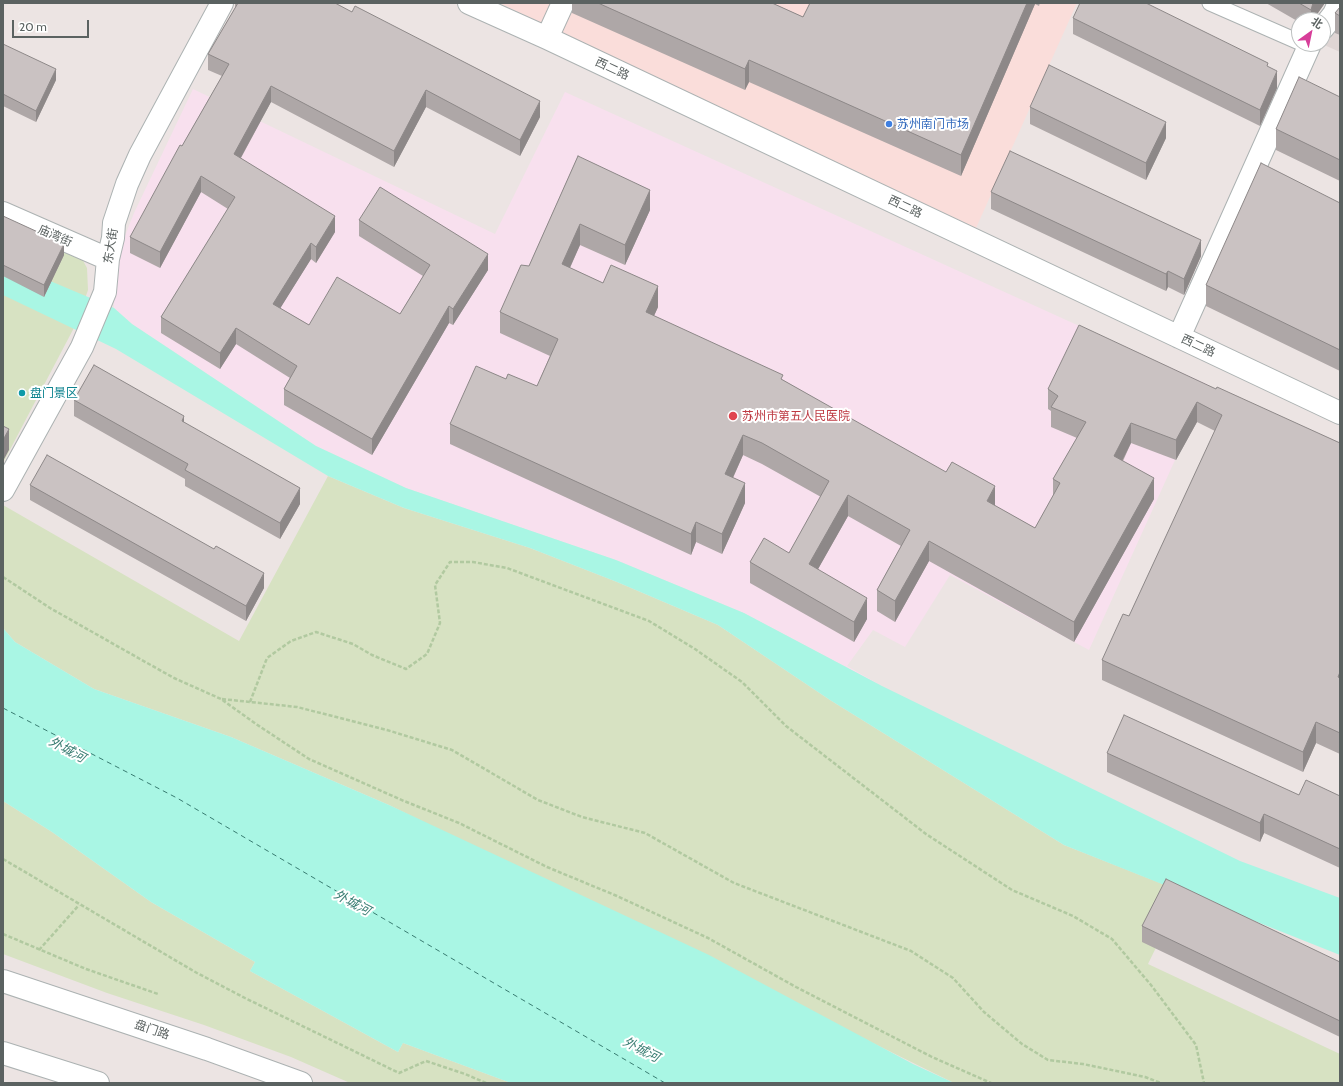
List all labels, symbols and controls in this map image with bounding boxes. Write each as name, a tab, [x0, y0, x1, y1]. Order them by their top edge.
scale bar	[14, 12, 91, 38]
north arrow	[1291, 12, 1331, 52]
text: 北	[1309, 14, 1325, 32]
text: 20 m	[19, 19, 47, 34]
street label: 西二路	[593, 55, 631, 83]
place label: 苏州南门市场	[897, 117, 969, 131]
marker: 苏州南门市场	[884, 119, 894, 129]
street label: 西二路	[886, 193, 924, 221]
street label: 庙湾街	[36, 222, 74, 250]
street label: 东大街	[101, 227, 121, 265]
street label: 西二路	[1179, 332, 1217, 360]
place label: 盘门景区	[30, 386, 78, 400]
marker: 盘门景区	[17, 388, 27, 398]
place label: 苏州市第五人民医院	[742, 409, 850, 423]
marker: 苏州市第五人民医院	[727, 410, 739, 422]
water label: 外城河	[46, 734, 88, 766]
water label: 外城河	[331, 887, 373, 919]
street label: 盘门路	[133, 1017, 171, 1043]
water label: 外城河	[620, 1034, 662, 1066]

